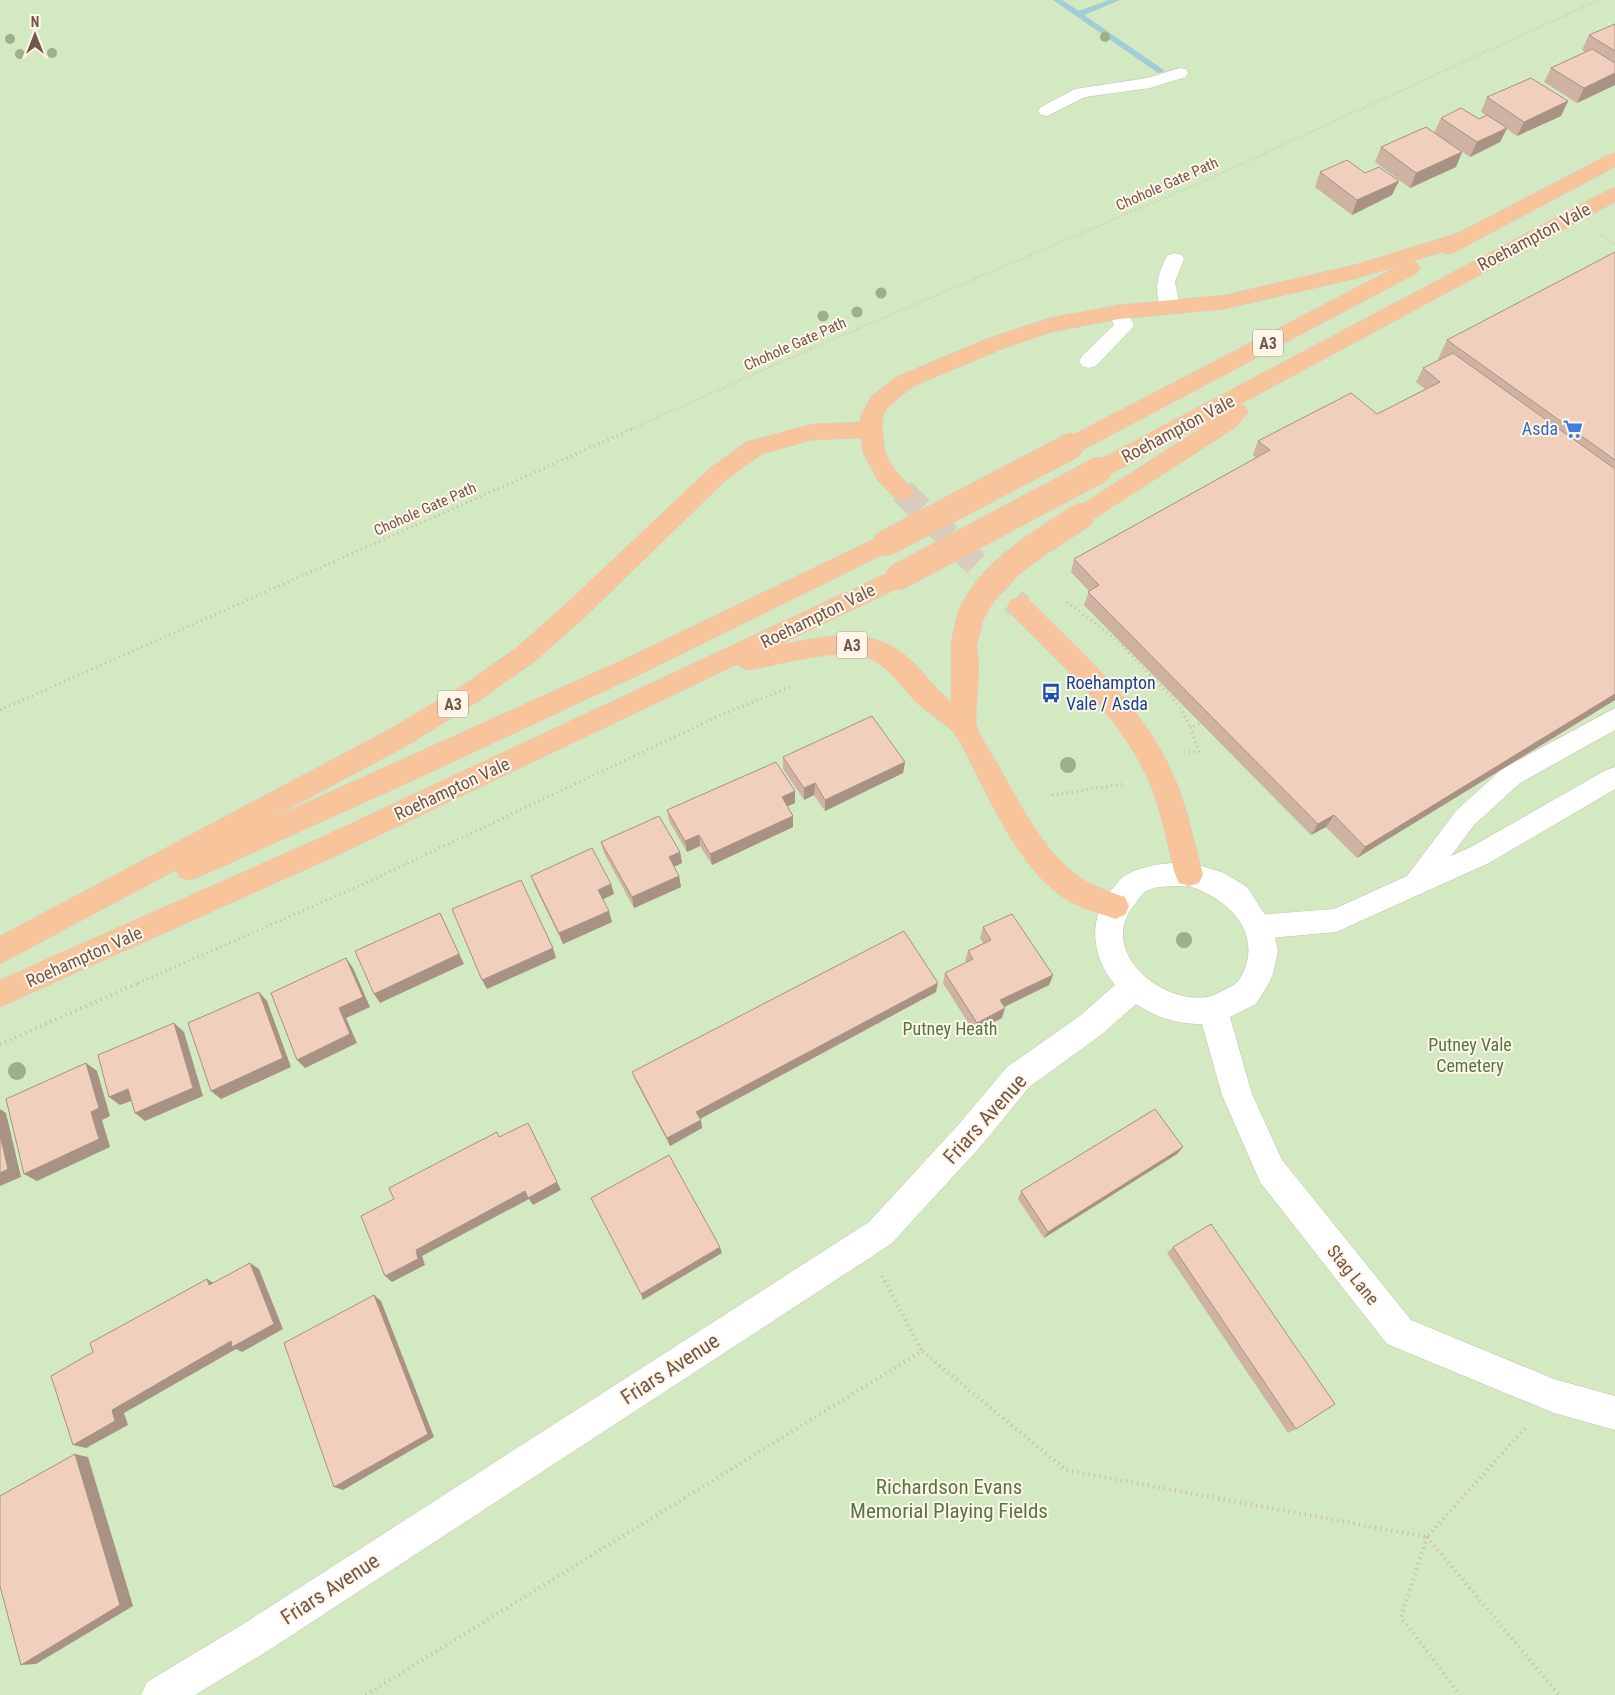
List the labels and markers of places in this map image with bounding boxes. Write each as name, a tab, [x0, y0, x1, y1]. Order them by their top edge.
place label: Asda	[1522, 418, 1558, 439]
supermarket icon: Asda	[1562, 418, 1584, 440]
place label: Roehampton Vale / Asda	[1066, 672, 1156, 714]
bus stop icon: Roehampton Vale / Asda	[1040, 682, 1062, 704]

